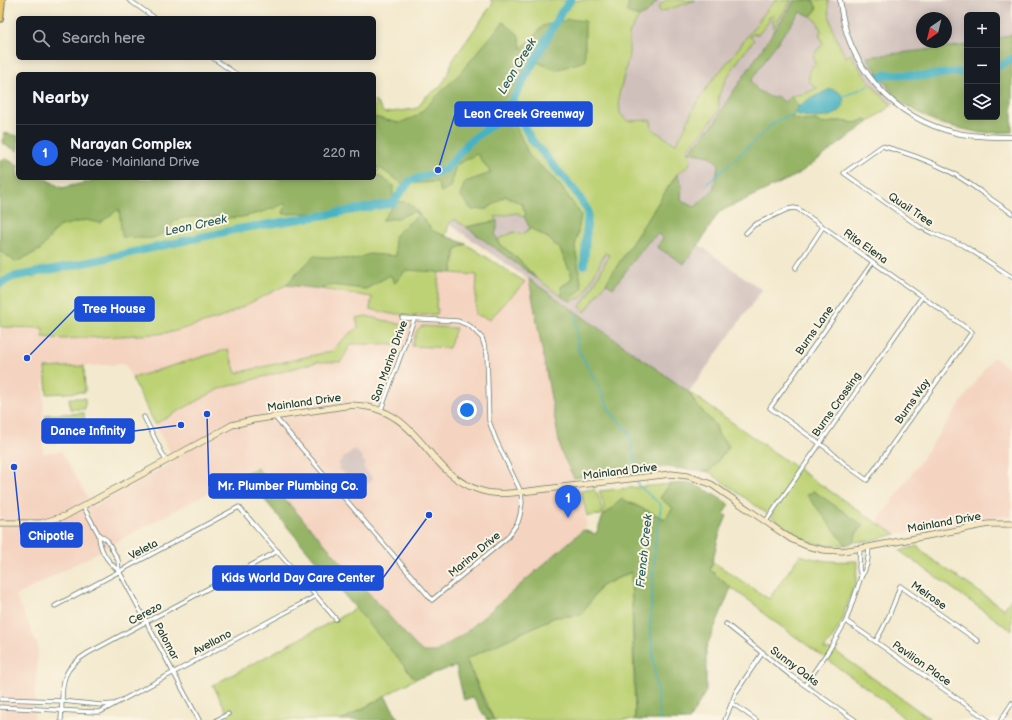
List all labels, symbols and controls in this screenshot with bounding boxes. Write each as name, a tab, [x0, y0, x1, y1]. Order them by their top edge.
north arrow	[916, 12, 952, 48]
map controls	[964, 12, 1000, 120]
button: +	[964, 12, 1000, 48]
search box	[16, 16, 376, 60]
icon: search	[30, 27, 52, 49]
text: Search here	[62, 29, 145, 48]
water label: Leon Creek	[495, 34, 541, 97]
button: −	[964, 48, 1000, 84]
button: layers	[964, 84, 1000, 120]
text: Nearby	[32, 88, 89, 108]
callout: Leon Creek Greenway	[455, 102, 592, 126]
text: Leon Creek Greenway	[464, 107, 585, 122]
text: Narayan Complex	[70, 135, 191, 154]
text: 1	[42, 145, 48, 161]
text: 220 m	[323, 145, 360, 161]
text: Place · Mainland Drive	[70, 154, 199, 170]
street label: Quail Tree	[886, 190, 936, 229]
water label: Leon Creek	[164, 211, 229, 239]
street label: Rita Elena	[841, 226, 890, 266]
callout: Tree House	[75, 297, 154, 321]
text: Tree House	[83, 302, 146, 317]
street label: Burns Lane	[793, 303, 836, 357]
street label: San Marino Drive	[369, 318, 410, 404]
street label: Burns Crossing	[809, 369, 864, 439]
street label: Burns Way	[892, 376, 933, 426]
street label: Mainland Drive	[266, 391, 342, 414]
your location	[457, 400, 477, 420]
callout: Dance Infinity	[42, 419, 134, 443]
text: Dance Infinity	[50, 424, 126, 439]
street label: Mainland Drive	[582, 460, 658, 482]
callout: Mr. Plumber Plumbing Co.	[209, 474, 366, 498]
text: Mr. Plumber Plumbing Co.	[218, 479, 359, 494]
pin: 1	[555, 485, 581, 518]
street label: Mainland Drive	[906, 510, 982, 535]
water label: French Creek	[633, 512, 656, 589]
callout: Chipotle	[21, 523, 82, 547]
text: Chipotle	[28, 529, 74, 544]
street label: Marina Drive	[446, 529, 503, 580]
street label: Veleta	[127, 537, 160, 562]
callout: Kids World Day Care Center	[213, 566, 383, 590]
text: Kids World Day Care Center	[221, 571, 375, 586]
street label: Melrose	[908, 578, 949, 613]
street label: Cerezo	[126, 599, 164, 628]
street label: Palomar	[151, 620, 182, 663]
street label: Avellano	[191, 627, 234, 658]
street label: Pavilion Place	[890, 638, 954, 689]
street label: Sunny Oaks	[768, 644, 822, 689]

